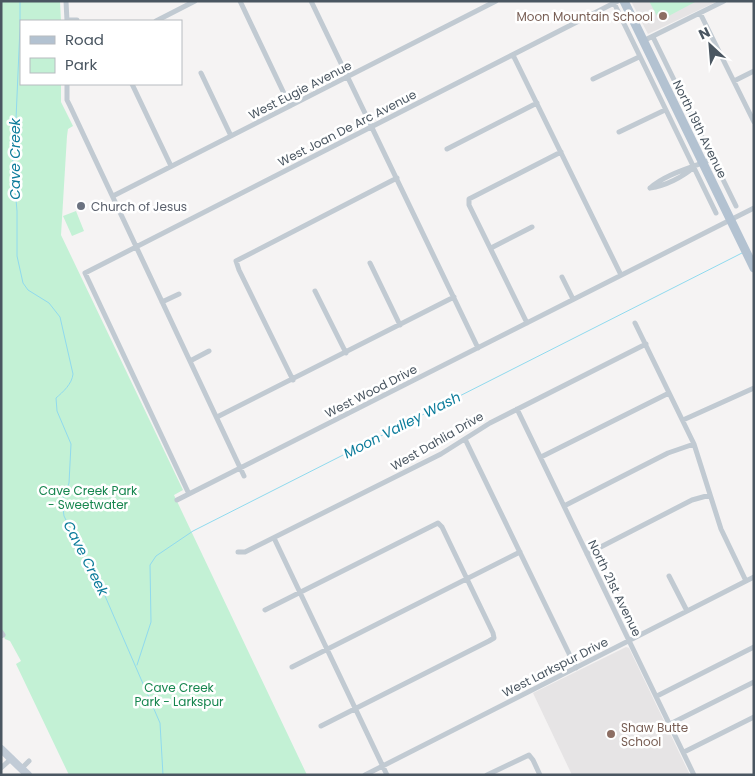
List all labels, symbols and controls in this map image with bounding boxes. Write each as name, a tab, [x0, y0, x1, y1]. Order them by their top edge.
place label: Moon Mountain School	[516, 8, 653, 25]
marker: Moon Mountain School	[657, 10, 669, 22]
legend	[20, 20, 182, 85]
north arrow	[685, 20, 735, 70]
text: N	[695, 22, 713, 45]
text: Road	[65, 29, 104, 50]
text: Park	[65, 54, 97, 75]
street label: West Eugie Avenue	[246, 57, 354, 123]
street label: North 19th Avenue	[669, 77, 731, 181]
street label: West Joan De Arc Avenue	[275, 86, 419, 170]
water label: Cave Creek	[5, 117, 25, 200]
place label: Church of Jesus	[91, 198, 187, 215]
marker: Church of Jesus	[75, 200, 87, 212]
street label: West Wood Drive	[322, 360, 420, 422]
water label: Moon Valley Wash	[340, 387, 464, 463]
street label: West Dahlia Drive	[387, 407, 487, 475]
park label: Cave Creek Park - Sweetwater	[39, 482, 138, 513]
water label: Cave Creek	[59, 517, 114, 600]
street label: North 21st Avenue	[584, 537, 646, 639]
street label: West Larkspur Drive	[499, 633, 611, 701]
park label: Cave Creek Park - Larkspur	[134, 679, 224, 710]
place label: Shaw Butte School	[621, 719, 688, 750]
marker: Shaw Butte School	[605, 728, 617, 740]

